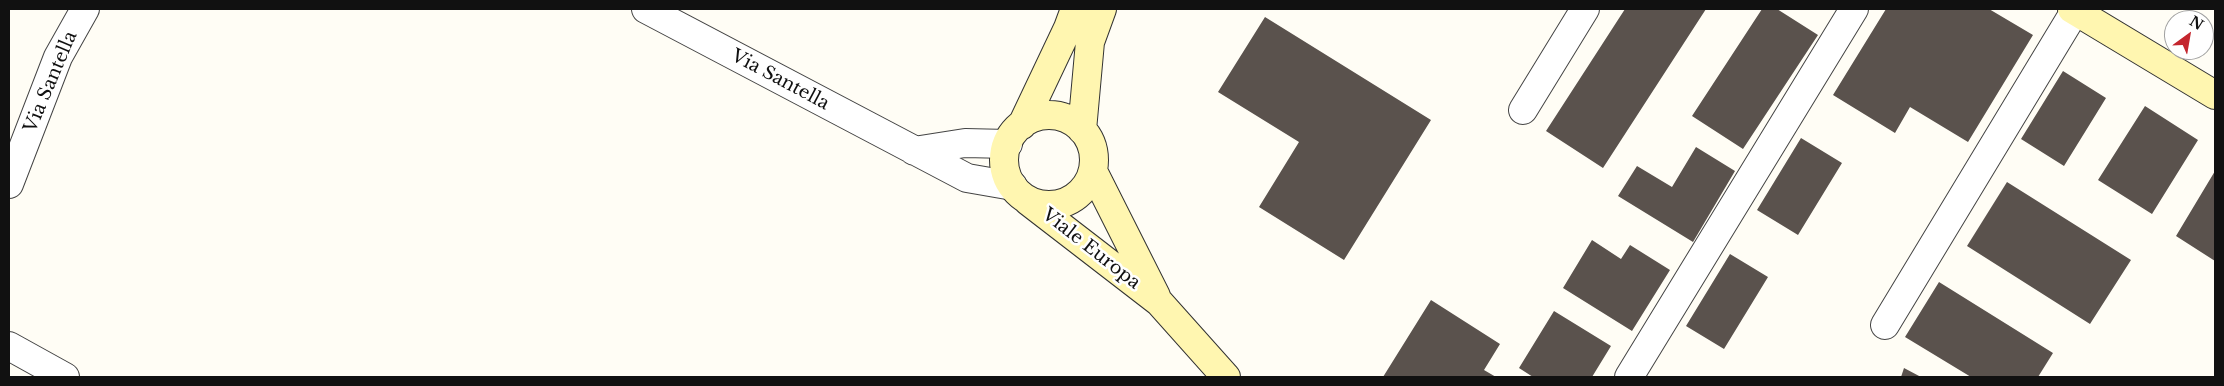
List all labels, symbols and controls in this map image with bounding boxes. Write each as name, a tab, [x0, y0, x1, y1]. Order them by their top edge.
north arrow	[2164, 10, 2214, 60]
text: N	[2186, 12, 2207, 34]
street label: Via Santella	[20, 28, 82, 136]
street label: Via Santella	[727, 45, 833, 115]
street label: Viale Europa	[1038, 204, 1144, 294]

